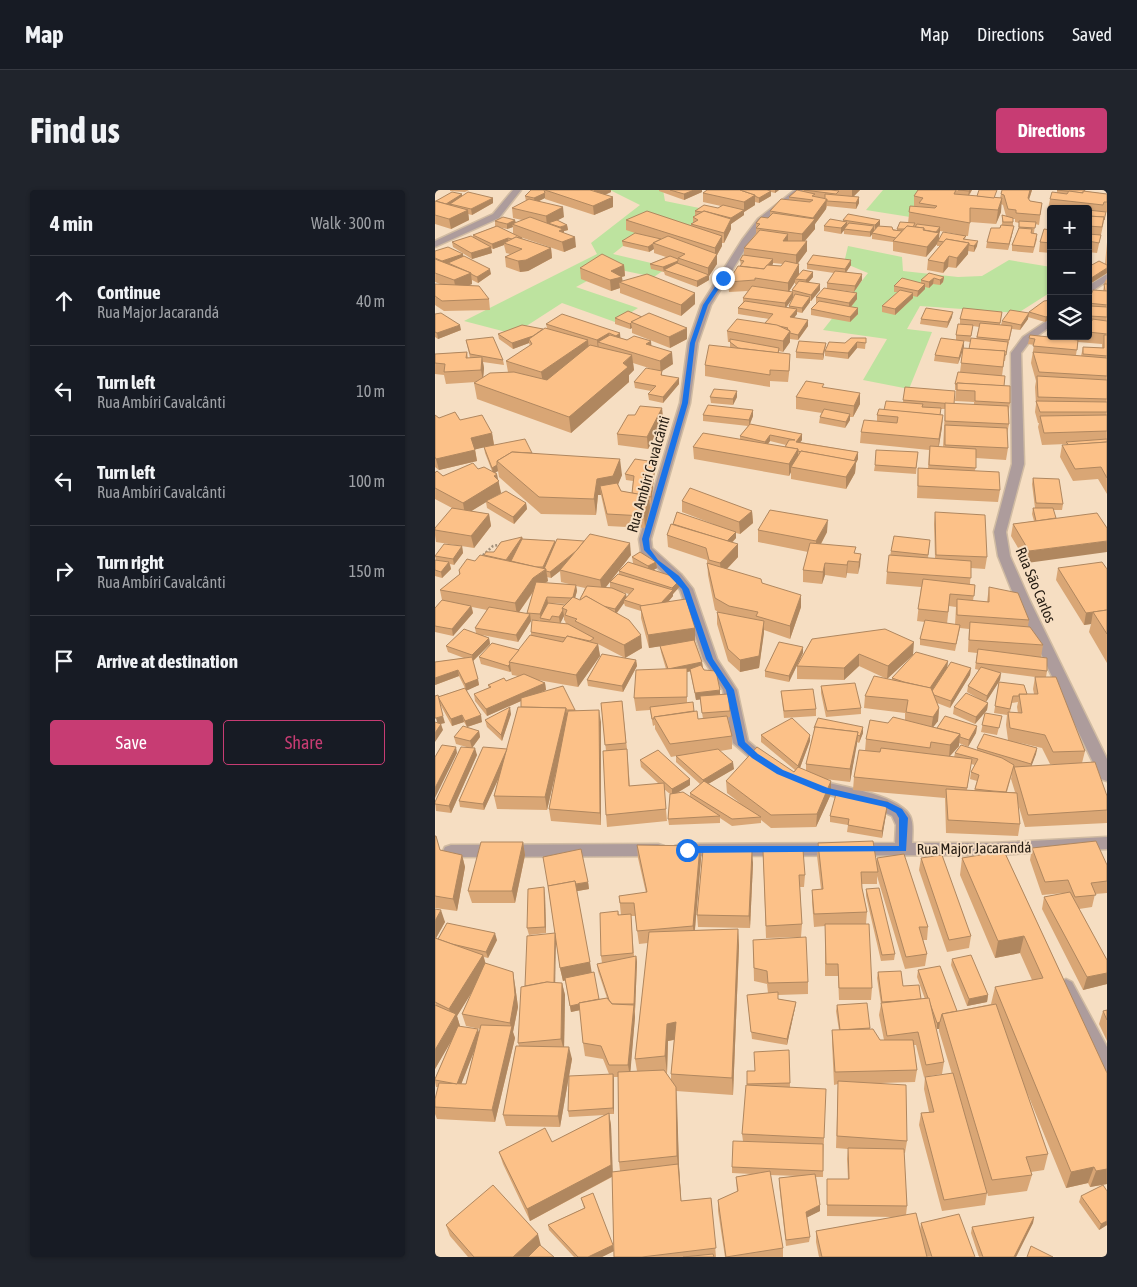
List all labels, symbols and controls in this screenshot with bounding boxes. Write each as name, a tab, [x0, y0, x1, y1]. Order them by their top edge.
text: Map	[25, 21, 64, 48]
text: Map	[920, 24, 949, 45]
text: Directions	[977, 24, 1044, 45]
text: Saved	[1072, 24, 1112, 45]
button: Directions	[996, 108, 1107, 153]
text: Find us	[30, 110, 120, 150]
map controls	[1047, 205, 1092, 340]
button: +	[1047, 205, 1092, 250]
text: 4 min	[50, 211, 93, 235]
text: Walk · 300 m	[311, 214, 385, 232]
button: −	[1047, 250, 1092, 295]
route end	[712, 267, 735, 290]
text: Continue	[97, 281, 161, 303]
icon: ahead	[50, 287, 78, 315]
text: 40 m	[356, 292, 385, 310]
button: layers	[1047, 295, 1092, 340]
text: Rua Major Jacarandá	[97, 303, 219, 321]
text: Turn left	[97, 371, 155, 393]
icon: left	[50, 377, 78, 405]
text: 10 m	[356, 382, 385, 400]
text: Rua Ambíri Cavalcânti	[97, 393, 226, 411]
street label: Rua Ambíri Cavalcânti	[623, 414, 673, 534]
text: Turn left	[97, 461, 155, 483]
icon: left	[50, 467, 78, 495]
text: 100 m	[349, 472, 385, 490]
text: Rua Ambíri Cavalcânti	[97, 483, 226, 501]
street label: Rua São Carlos	[1012, 545, 1060, 625]
text: Turn right	[97, 551, 164, 573]
icon: right	[50, 557, 78, 585]
text: 150 m	[349, 562, 385, 580]
text: Rua Ambíri Cavalcânti	[97, 573, 226, 591]
icon: arrive	[50, 647, 78, 675]
text: Arrive at destination	[97, 650, 238, 672]
button: Save	[50, 720, 213, 765]
button: Share	[223, 720, 385, 765]
route start	[676, 839, 699, 862]
street label: Rua Major Jacarandá	[917, 839, 1031, 857]

